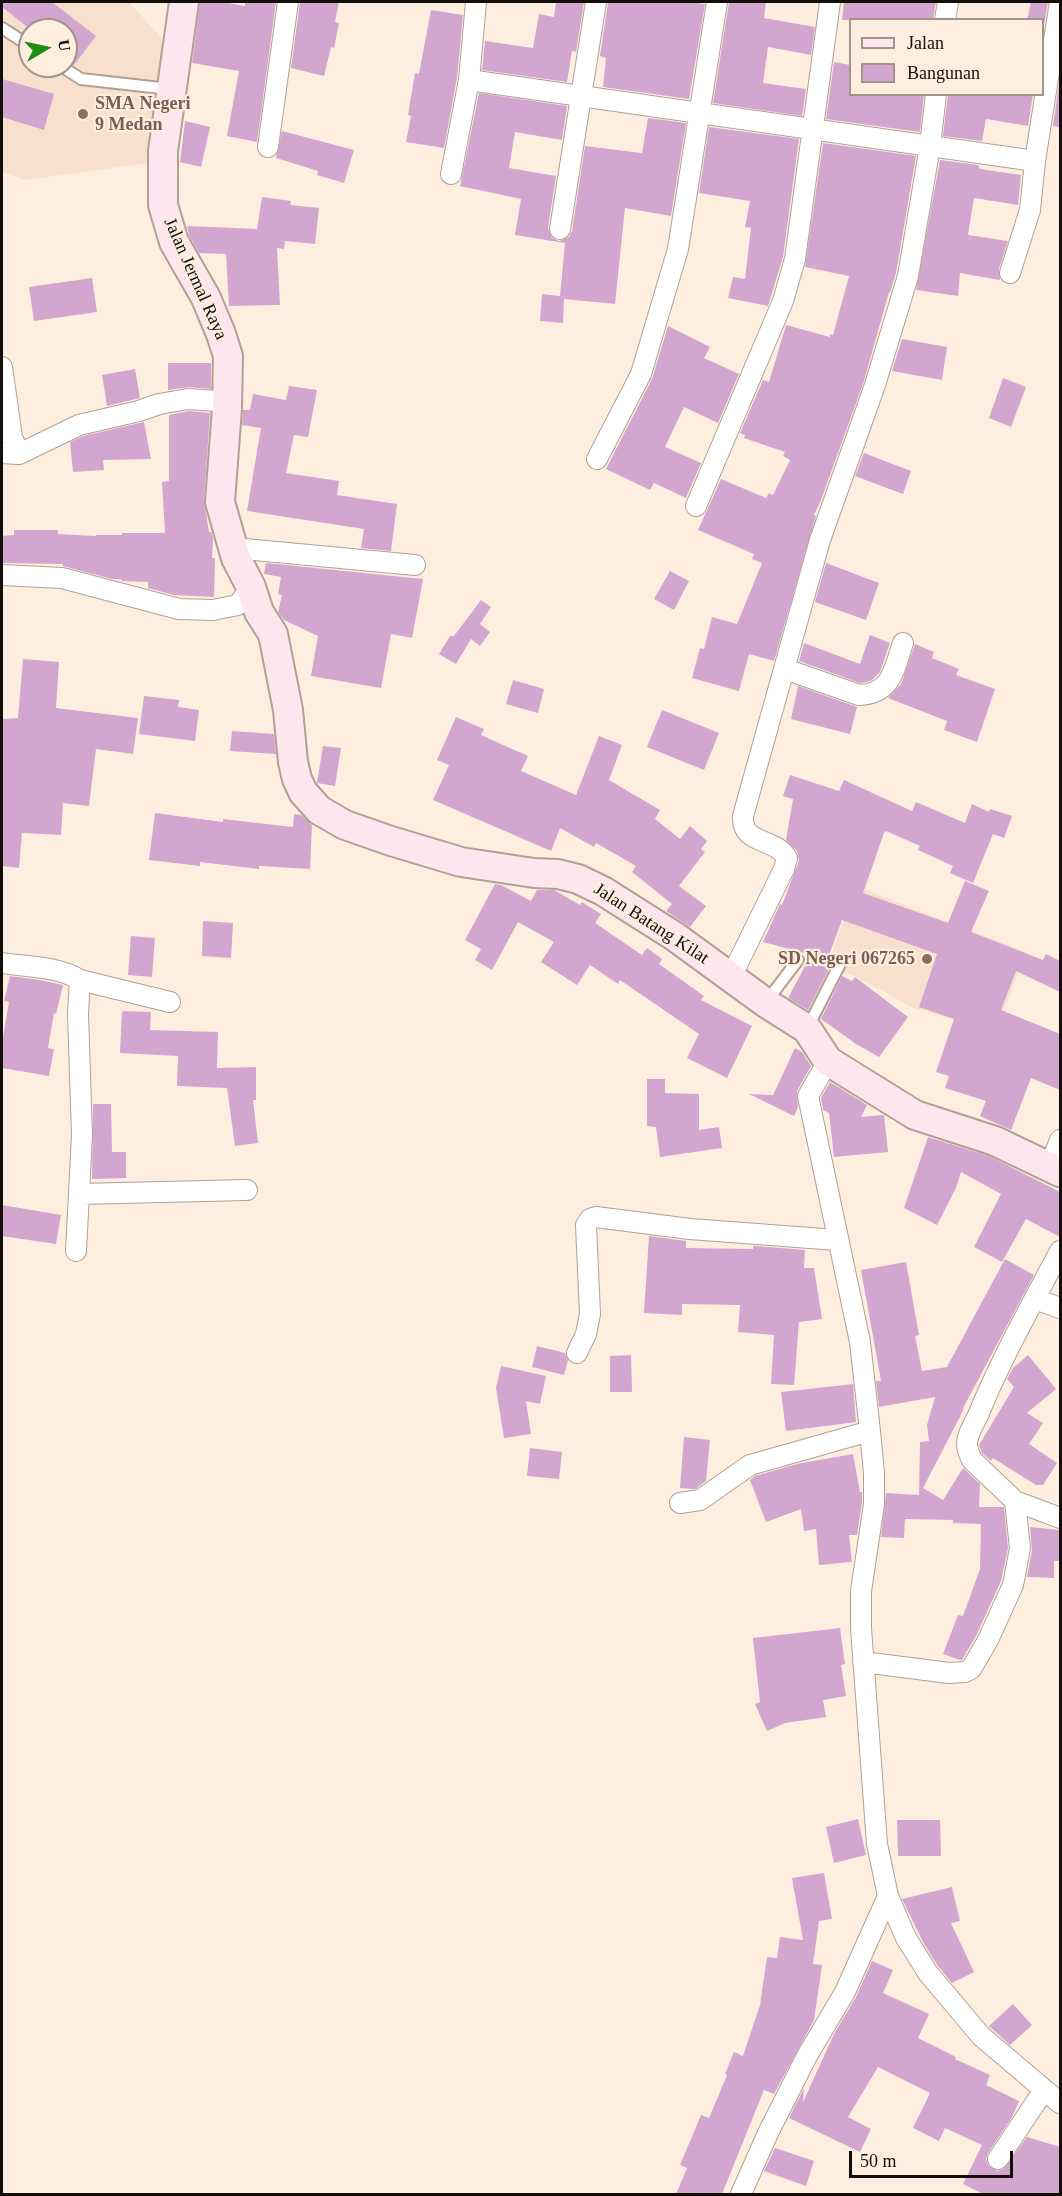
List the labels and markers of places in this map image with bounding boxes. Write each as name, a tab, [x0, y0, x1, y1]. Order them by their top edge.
place label: SMA Negeri 9 Medan	[95, 93, 190, 136]
marker: SMA Negeri 9 Medan	[76, 107, 90, 121]
place label: SD Negeri 067265	[778, 948, 915, 970]
marker: SD Negeri 067265	[920, 952, 934, 966]

